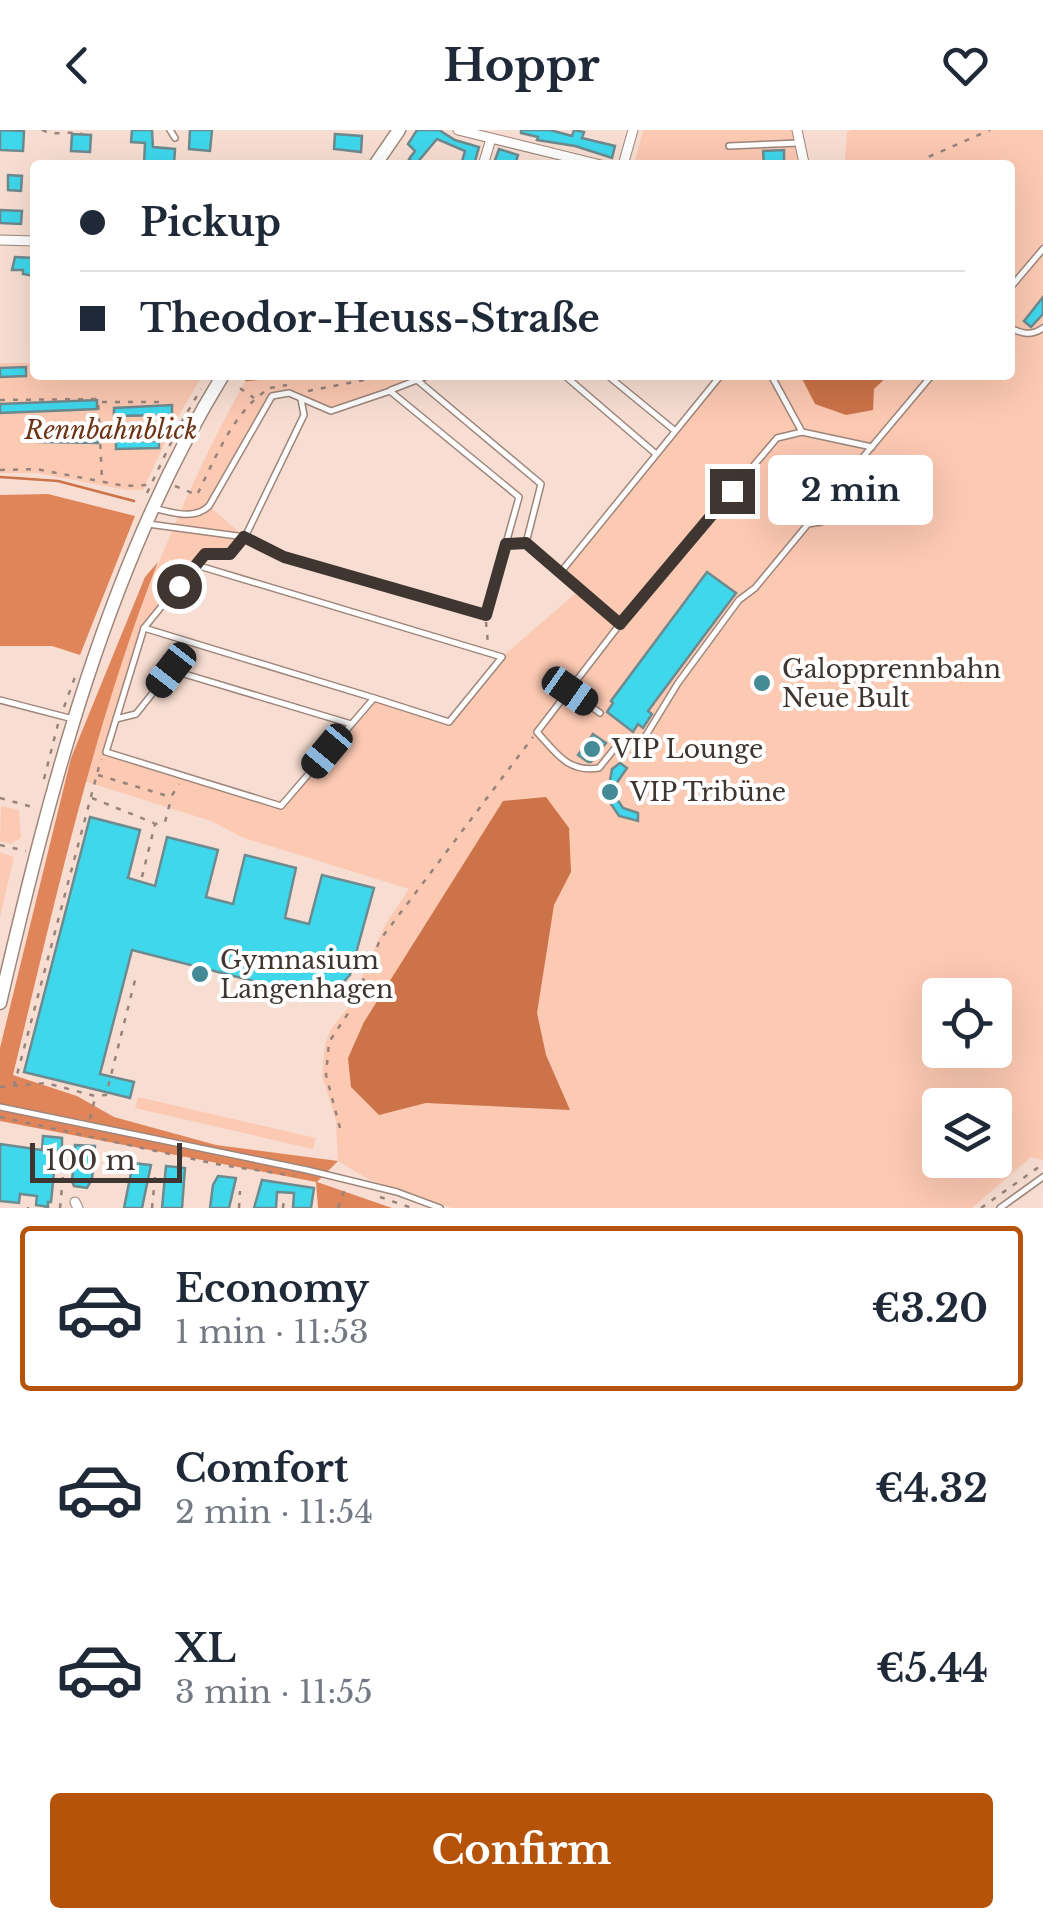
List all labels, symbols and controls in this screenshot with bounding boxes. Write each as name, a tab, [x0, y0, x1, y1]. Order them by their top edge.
text: Hoppr	[443, 37, 600, 93]
icon: back	[50, 38, 105, 93]
icon: heart	[938, 38, 993, 93]
text: Pickup	[140, 199, 281, 246]
text: Theodor-Heuss-Straße	[140, 295, 600, 342]
park label: Rennbahnblick	[24, 415, 197, 446]
callout: 2 min	[767, 456, 932, 526]
route end	[710, 469, 755, 514]
text: 2 min	[801, 470, 900, 510]
route start	[157, 564, 202, 609]
car	[141, 637, 201, 703]
place label: Galopprennbahn Neue Bult	[782, 654, 1001, 714]
car	[537, 662, 603, 720]
marker: Galopprennbahn Neue Bult	[751, 672, 773, 694]
car	[296, 718, 358, 784]
place label: VIP Lounge	[611, 734, 763, 765]
marker: VIP Lounge	[581, 738, 603, 760]
place label: VIP Tribüne	[629, 777, 786, 808]
marker: VIP Tribüne	[599, 781, 621, 803]
place label: Gymnasium Langenhagen	[220, 945, 393, 1005]
marker: Gymnasium Langenhagen	[189, 963, 211, 985]
map controls	[922, 978, 1012, 1178]
button: locate	[922, 978, 1012, 1068]
button: layers	[922, 1088, 1012, 1178]
scale bar	[30, 1138, 182, 1182]
text: 100 m	[45, 1143, 136, 1178]
icon: car	[55, 1264, 145, 1354]
text: Economy	[175, 1265, 369, 1312]
text: €3.20	[872, 1285, 988, 1332]
text: 1 min · 11:53	[175, 1312, 369, 1352]
icon: car	[55, 1444, 145, 1534]
text: Comfort	[175, 1445, 348, 1492]
text: €4.32	[875, 1465, 988, 1512]
text: 2 min · 11:54	[175, 1492, 373, 1532]
icon: car	[55, 1624, 145, 1714]
text: XL	[175, 1625, 236, 1672]
text: €5.44	[876, 1645, 988, 1692]
text: 3 min · 11:55	[175, 1672, 373, 1712]
button: Confirm	[50, 1793, 993, 1908]

